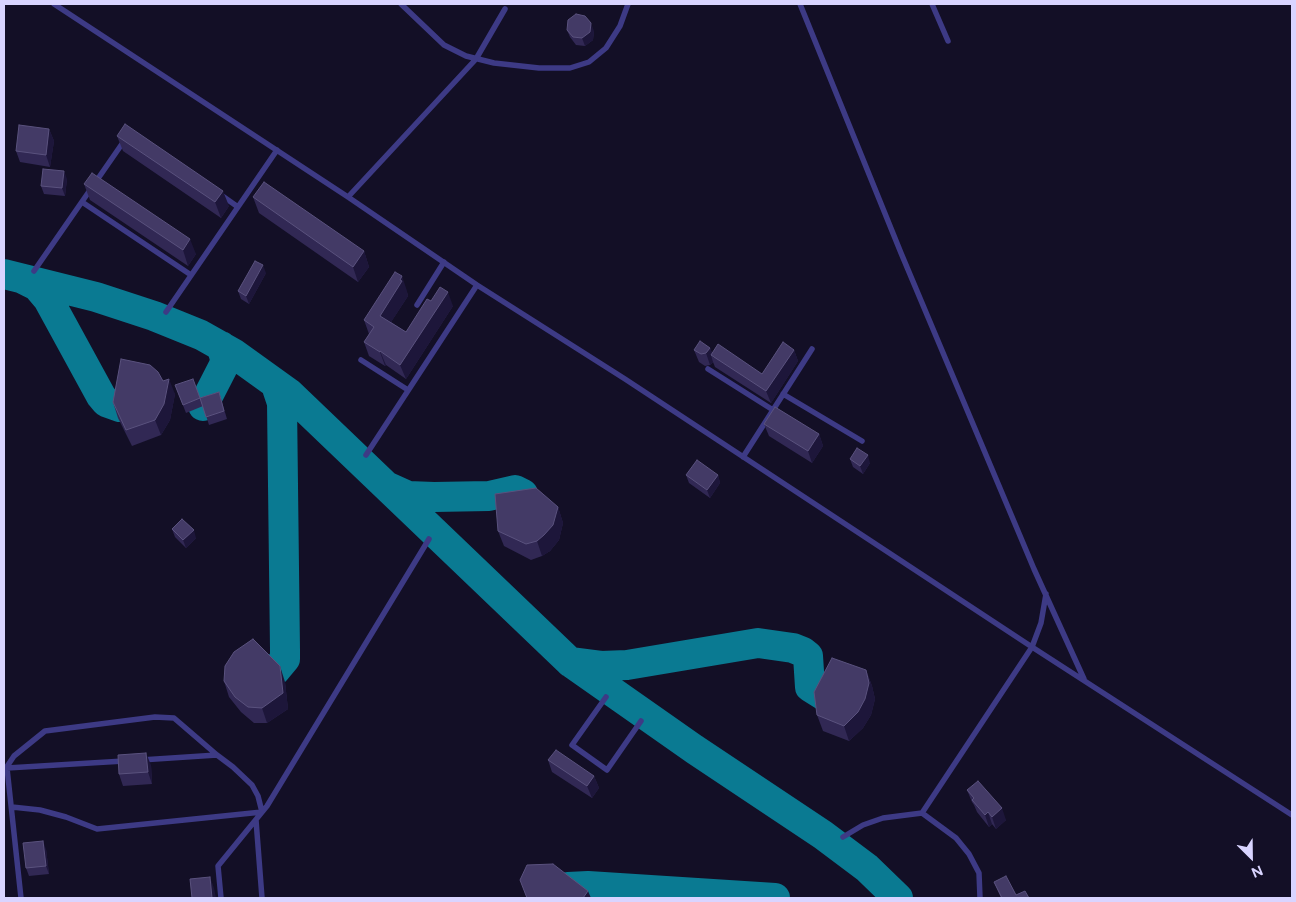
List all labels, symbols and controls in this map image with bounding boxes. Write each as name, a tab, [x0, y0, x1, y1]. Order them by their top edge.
north arrow	[1226, 832, 1276, 882]
text: N	[1249, 861, 1265, 881]

